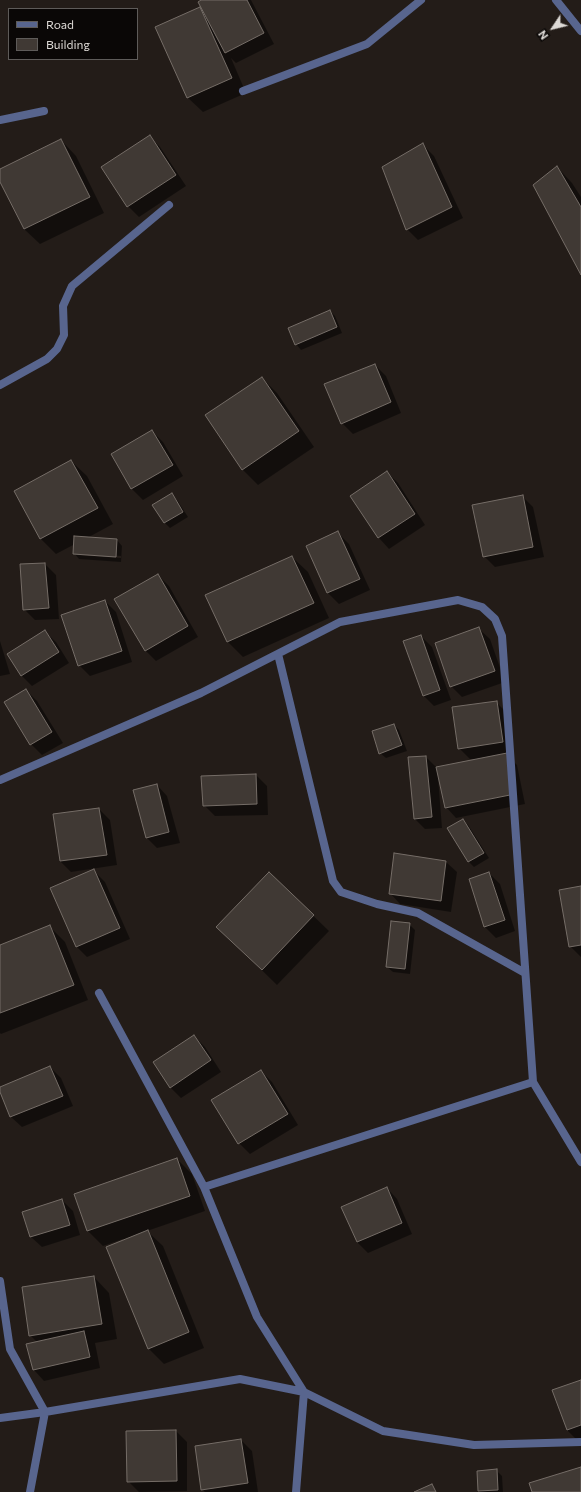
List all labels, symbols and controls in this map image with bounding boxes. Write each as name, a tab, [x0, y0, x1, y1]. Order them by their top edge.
legend	[8, 8, 138, 60]
north arrow	[533, 8, 573, 48]
text: Road	[46, 17, 74, 31]
text: N	[535, 28, 550, 42]
text: Building	[46, 37, 90, 51]

